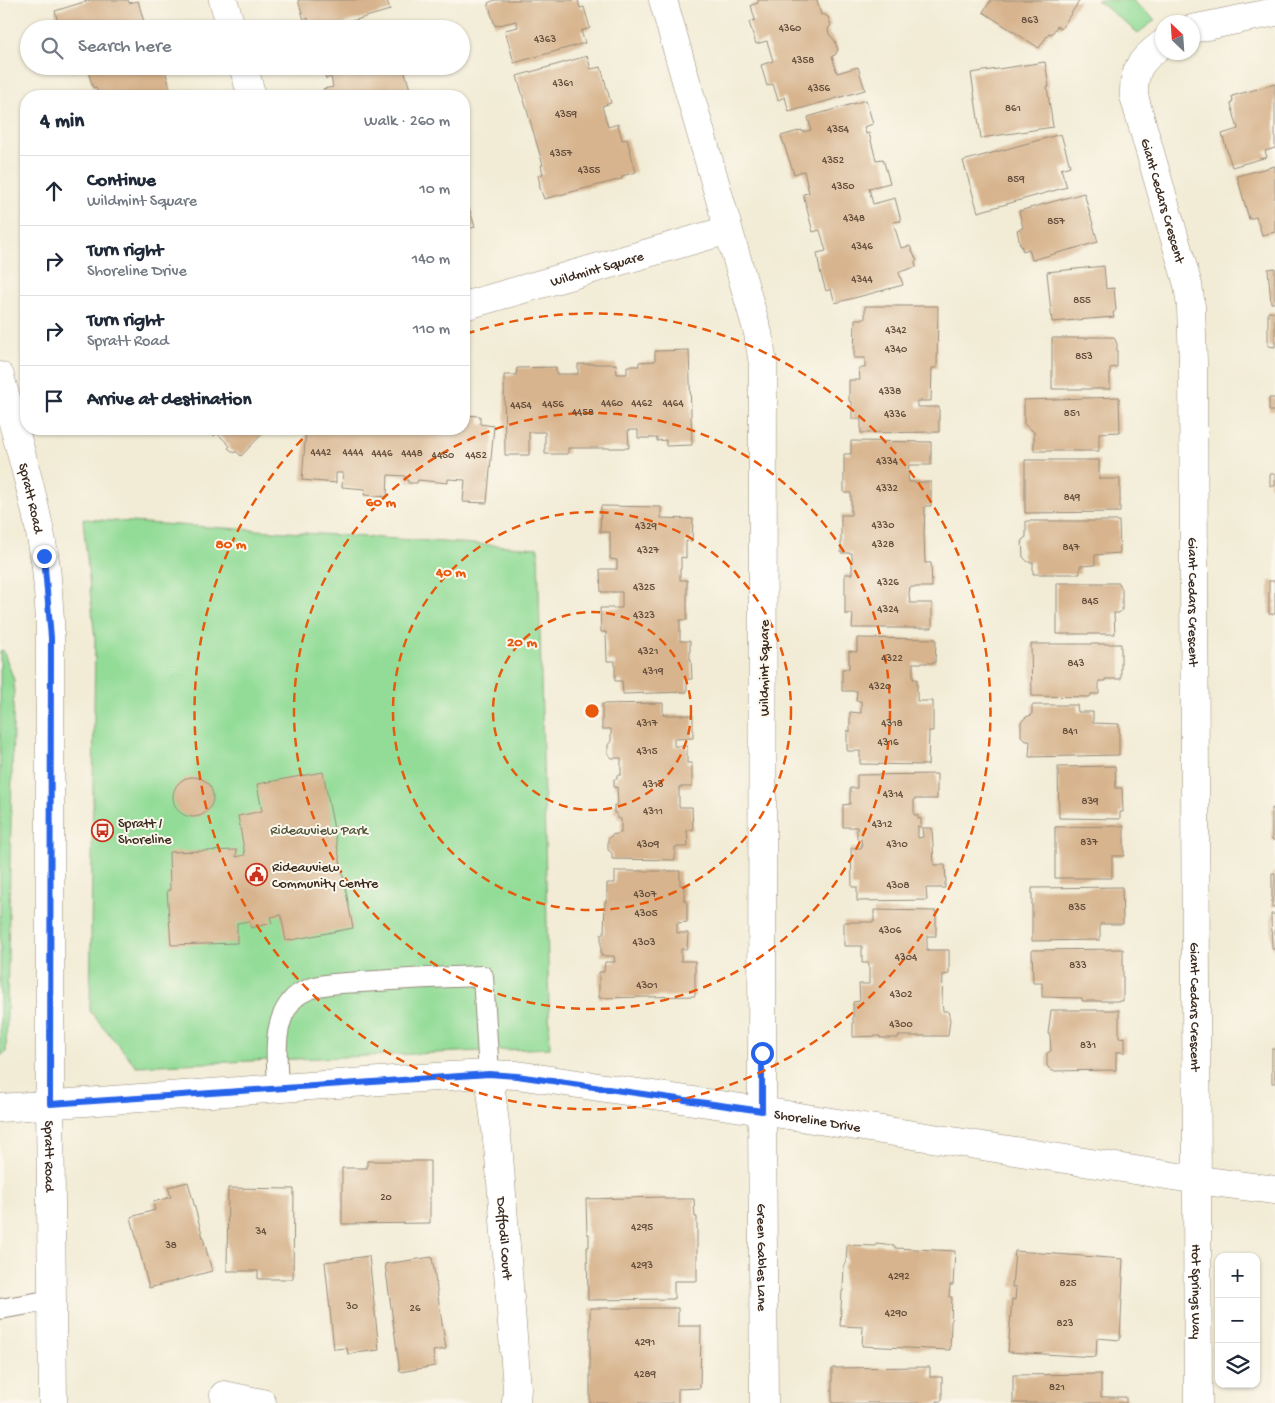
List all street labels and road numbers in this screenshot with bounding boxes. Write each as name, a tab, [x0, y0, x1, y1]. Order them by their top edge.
street label: Giant Cedars Crescent	[1136, 137, 1188, 267]
street label: Wildmint Square	[549, 249, 647, 292]
street label: Spratt Road	[13, 462, 46, 537]
street label: Giant Cedars Crescent	[1183, 537, 1200, 668]
street label: Wildmint Square	[757, 619, 774, 716]
street label: Giant Cedars Crescent	[1185, 942, 1202, 1073]
street label: Shoreline Drive	[773, 1107, 862, 1138]
street label: Spratt Road	[39, 1120, 57, 1194]
street label: Daffodil Court	[491, 1196, 515, 1281]
street label: Green Gables Lane	[752, 1203, 769, 1312]
street label: Hot Springs Way	[1186, 1244, 1204, 1340]

